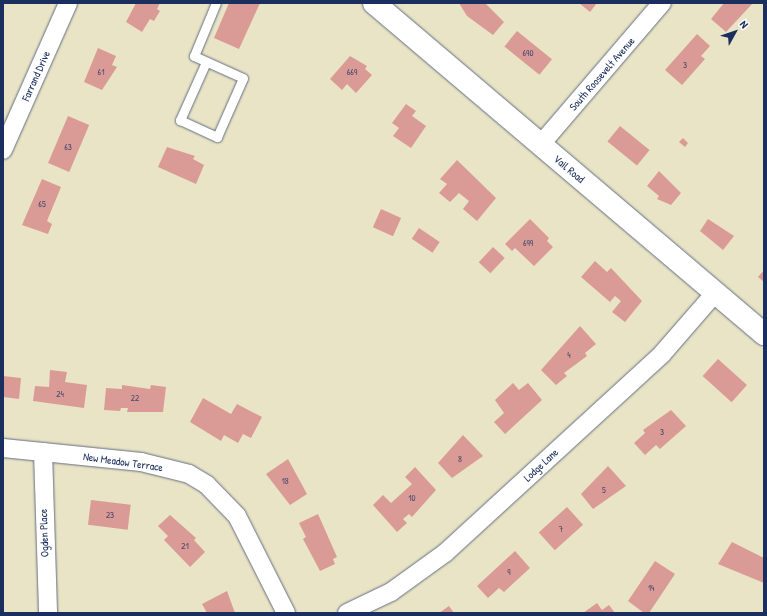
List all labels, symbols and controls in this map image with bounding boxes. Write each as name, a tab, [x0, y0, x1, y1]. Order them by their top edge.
north arrow	[715, 12, 755, 52]
text: N	[737, 18, 751, 31]
street label: South Roosevelt Avenue	[566, 34, 638, 114]
house number: 690	[523, 48, 533, 58]
street label: Farrand Drive	[19, 49, 53, 103]
house number: 3	[683, 60, 687, 70]
house number: 61	[98, 67, 104, 77]
house number: 669	[347, 67, 357, 77]
house number: 63	[64, 142, 72, 152]
street label: Vail Road	[551, 152, 587, 186]
house number: 65	[38, 199, 46, 209]
house number: 699	[523, 238, 533, 248]
house number: 4	[567, 350, 571, 360]
house number: 24	[56, 389, 64, 399]
house number: 22	[131, 393, 139, 403]
house number: 3	[660, 427, 664, 437]
street label: Lodge Lane	[521, 446, 561, 484]
street label: New Meadow Terrace	[82, 450, 164, 474]
house number: 8	[458, 454, 462, 464]
house number: 18	[281, 476, 289, 486]
house number: 5	[602, 485, 606, 495]
house number: 10	[408, 493, 416, 503]
street label: Ogden Place	[37, 509, 51, 557]
house number: 23	[106, 510, 114, 520]
house number: 7	[559, 524, 563, 534]
house number: 21	[181, 541, 189, 551]
house number: 9	[507, 567, 511, 577]
house number: 14	[648, 583, 654, 593]

